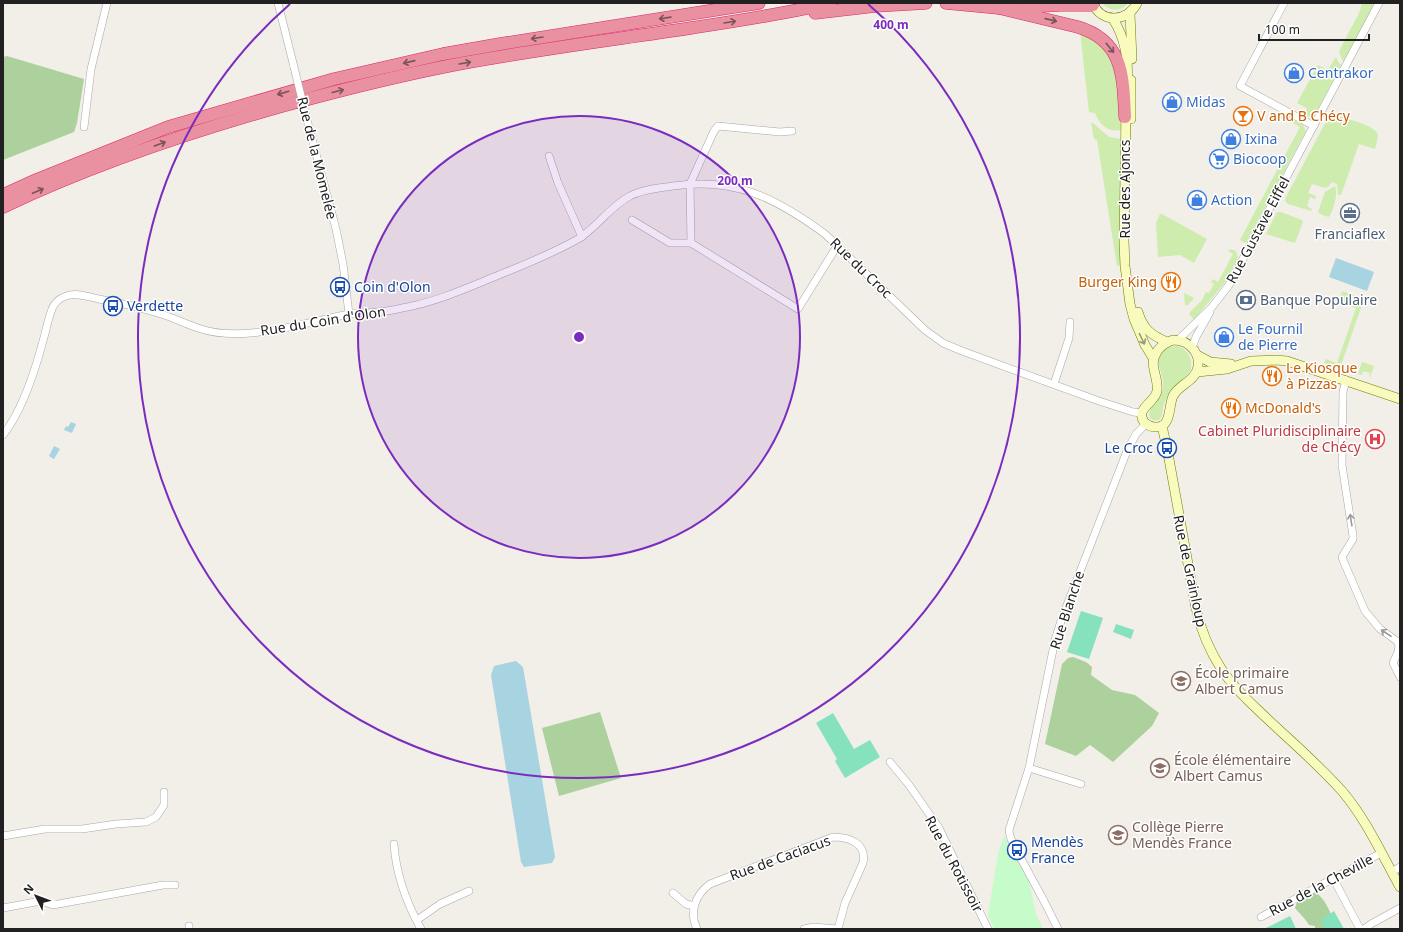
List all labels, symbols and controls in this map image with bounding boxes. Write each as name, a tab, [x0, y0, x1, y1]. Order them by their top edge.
one-way arrow	[659, 14, 672, 22]
text: 400 m	[873, 16, 909, 33]
one-way arrow	[1044, 16, 1057, 24]
scale bar	[1259, 16, 1369, 42]
one-way arrow	[723, 18, 736, 26]
text: 100 m	[1265, 21, 1300, 38]
one-way arrow	[531, 34, 544, 42]
one-way arrow	[1105, 43, 1114, 54]
one-way arrow	[403, 58, 416, 66]
one-way arrow	[458, 59, 471, 67]
shop icon: Centrakor	[1283, 62, 1305, 84]
place label: Centrakor	[1308, 63, 1374, 82]
one-way arrow	[331, 87, 344, 95]
one-way arrow	[277, 90, 290, 97]
shop icon: Midas	[1161, 91, 1183, 113]
place label: Midas	[1186, 92, 1226, 111]
street label: Rue de la Momelée	[293, 95, 342, 221]
bar icon: V and B Chécy	[1232, 105, 1254, 127]
place label: V and B Chécy	[1257, 106, 1351, 125]
shop icon: Ixina	[1220, 128, 1242, 150]
place label: Ixina	[1245, 129, 1277, 148]
street label: Rue des Ajoncs	[1115, 139, 1134, 238]
one-way arrow	[153, 140, 166, 147]
supermarket icon: Biocoop	[1208, 148, 1230, 170]
place label: Biocoop	[1233, 149, 1286, 168]
text: 200 m	[717, 172, 753, 189]
street label: Rue Gustave Eiffel	[1221, 173, 1294, 287]
one-way arrow	[32, 187, 44, 194]
shop icon: Action	[1186, 189, 1208, 211]
place label: Action	[1211, 190, 1252, 209]
office icon: Franciaflex	[1339, 202, 1361, 224]
place label: Franciaflex	[1315, 224, 1386, 243]
street label: Rue du Croc	[826, 233, 897, 302]
restaurant icon: Burger King	[1160, 271, 1182, 293]
place label: Burger King	[1078, 272, 1157, 291]
bus stop icon: Coin d'Olon	[329, 276, 351, 298]
place label: Coin d'Olon	[354, 277, 431, 296]
bank icon: Banque Populaire	[1235, 289, 1257, 311]
place label: Banque Populaire	[1260, 290, 1377, 309]
bus stop icon: Verdette	[102, 295, 124, 317]
place label: Verdette	[127, 296, 183, 315]
street label: Rue du Coin d'Olon	[259, 301, 387, 340]
place label: Le Fournil de Pierre	[1238, 319, 1303, 354]
shop icon: Le Fournil de Pierre	[1213, 326, 1235, 348]
centre of rings	[572, 330, 586, 344]
one-way arrow	[1139, 333, 1146, 345]
place label: Le Kiosque à Pizzas	[1286, 358, 1358, 393]
restaurant icon: Le Kiosque à Pizzas	[1261, 365, 1283, 387]
restaurant icon: McDonald's	[1220, 397, 1242, 419]
place label: McDonald's	[1245, 398, 1322, 417]
place label: Cabinet Pluridisciplinaire de Chécy	[1198, 421, 1362, 456]
hospital icon: Cabinet Pluridisciplinaire de Chécy	[1364, 428, 1386, 450]
bus stop icon: Le Croc	[1156, 437, 1178, 459]
place label: Le Croc	[1105, 438, 1153, 457]
street label: Rue de Grainloup	[1169, 513, 1212, 629]
one-way arrow	[1347, 514, 1355, 527]
street label: Rue Blanche	[1045, 568, 1088, 651]
one-way arrow	[1381, 629, 1392, 637]
place label: École primaire Albert Camus	[1195, 663, 1289, 698]
school or university icon: École primaire Albert Camus	[1170, 670, 1192, 692]
place label: École élémentaire Albert Camus	[1174, 750, 1291, 785]
school or university icon: École élémentaire Albert Camus	[1149, 757, 1171, 779]
street label: Rue du Rotissoir	[921, 812, 988, 916]
place label: Collège Pierre Mendès France	[1132, 817, 1232, 852]
school or university icon: Collège Pierre Mendès France	[1107, 824, 1129, 846]
street label: Rue de Caciacus	[727, 830, 833, 885]
place label: Mendès France	[1031, 832, 1084, 867]
bus stop icon: Mendès France	[1006, 839, 1028, 861]
street label: Rue de la Cheville	[1265, 849, 1376, 920]
north arrow	[16, 876, 56, 916]
text: N	[20, 881, 37, 897]

